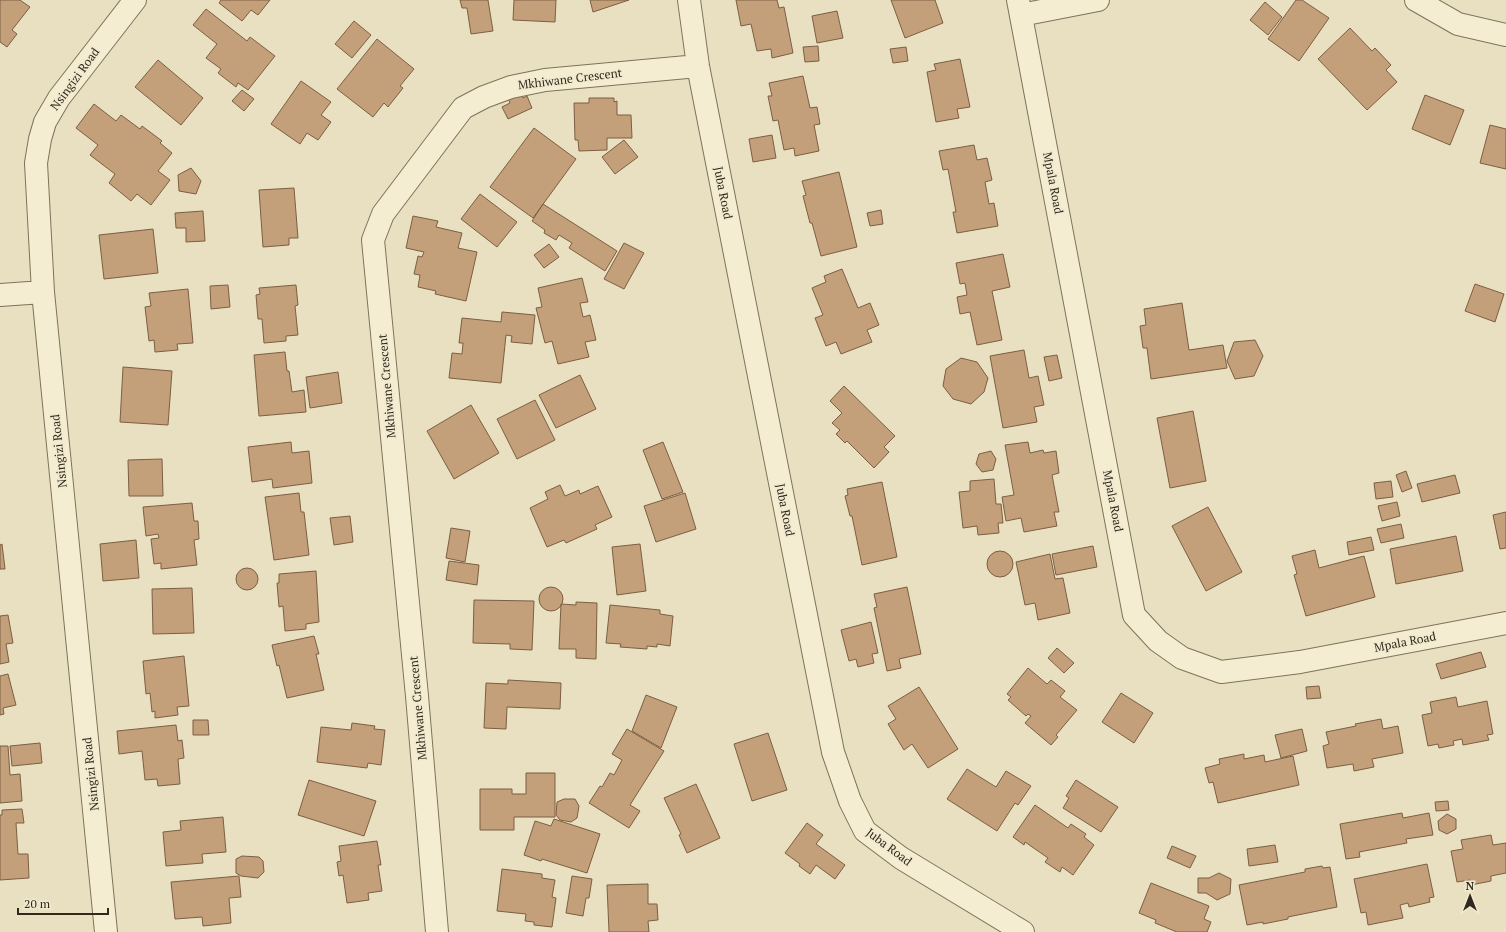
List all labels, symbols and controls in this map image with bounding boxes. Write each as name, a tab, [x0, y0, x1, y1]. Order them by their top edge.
street label: Nsingizi Road	[47, 44, 103, 113]
street label: Mkhiwane Crescent	[517, 65, 623, 92]
street label: Mpala Road	[1040, 151, 1067, 215]
street label: Juba Road	[711, 165, 736, 221]
street label: Mkhiwane Crescent	[374, 333, 399, 439]
street label: Nsingizi Road	[47, 413, 70, 489]
street label: Mpala Road	[1100, 469, 1127, 533]
street label: Juba Road	[773, 482, 798, 538]
street label: Mpala Road	[1373, 628, 1437, 655]
street label: Mkhiwane Crescent	[405, 655, 430, 761]
street label: Nsingizi Road	[79, 736, 102, 812]
street label: Juba Road	[864, 825, 915, 869]
north arrow	[1450, 876, 1490, 916]
text: N	[1466, 879, 1475, 893]
scale bar	[18, 890, 108, 916]
text: 20 m	[24, 896, 51, 911]

